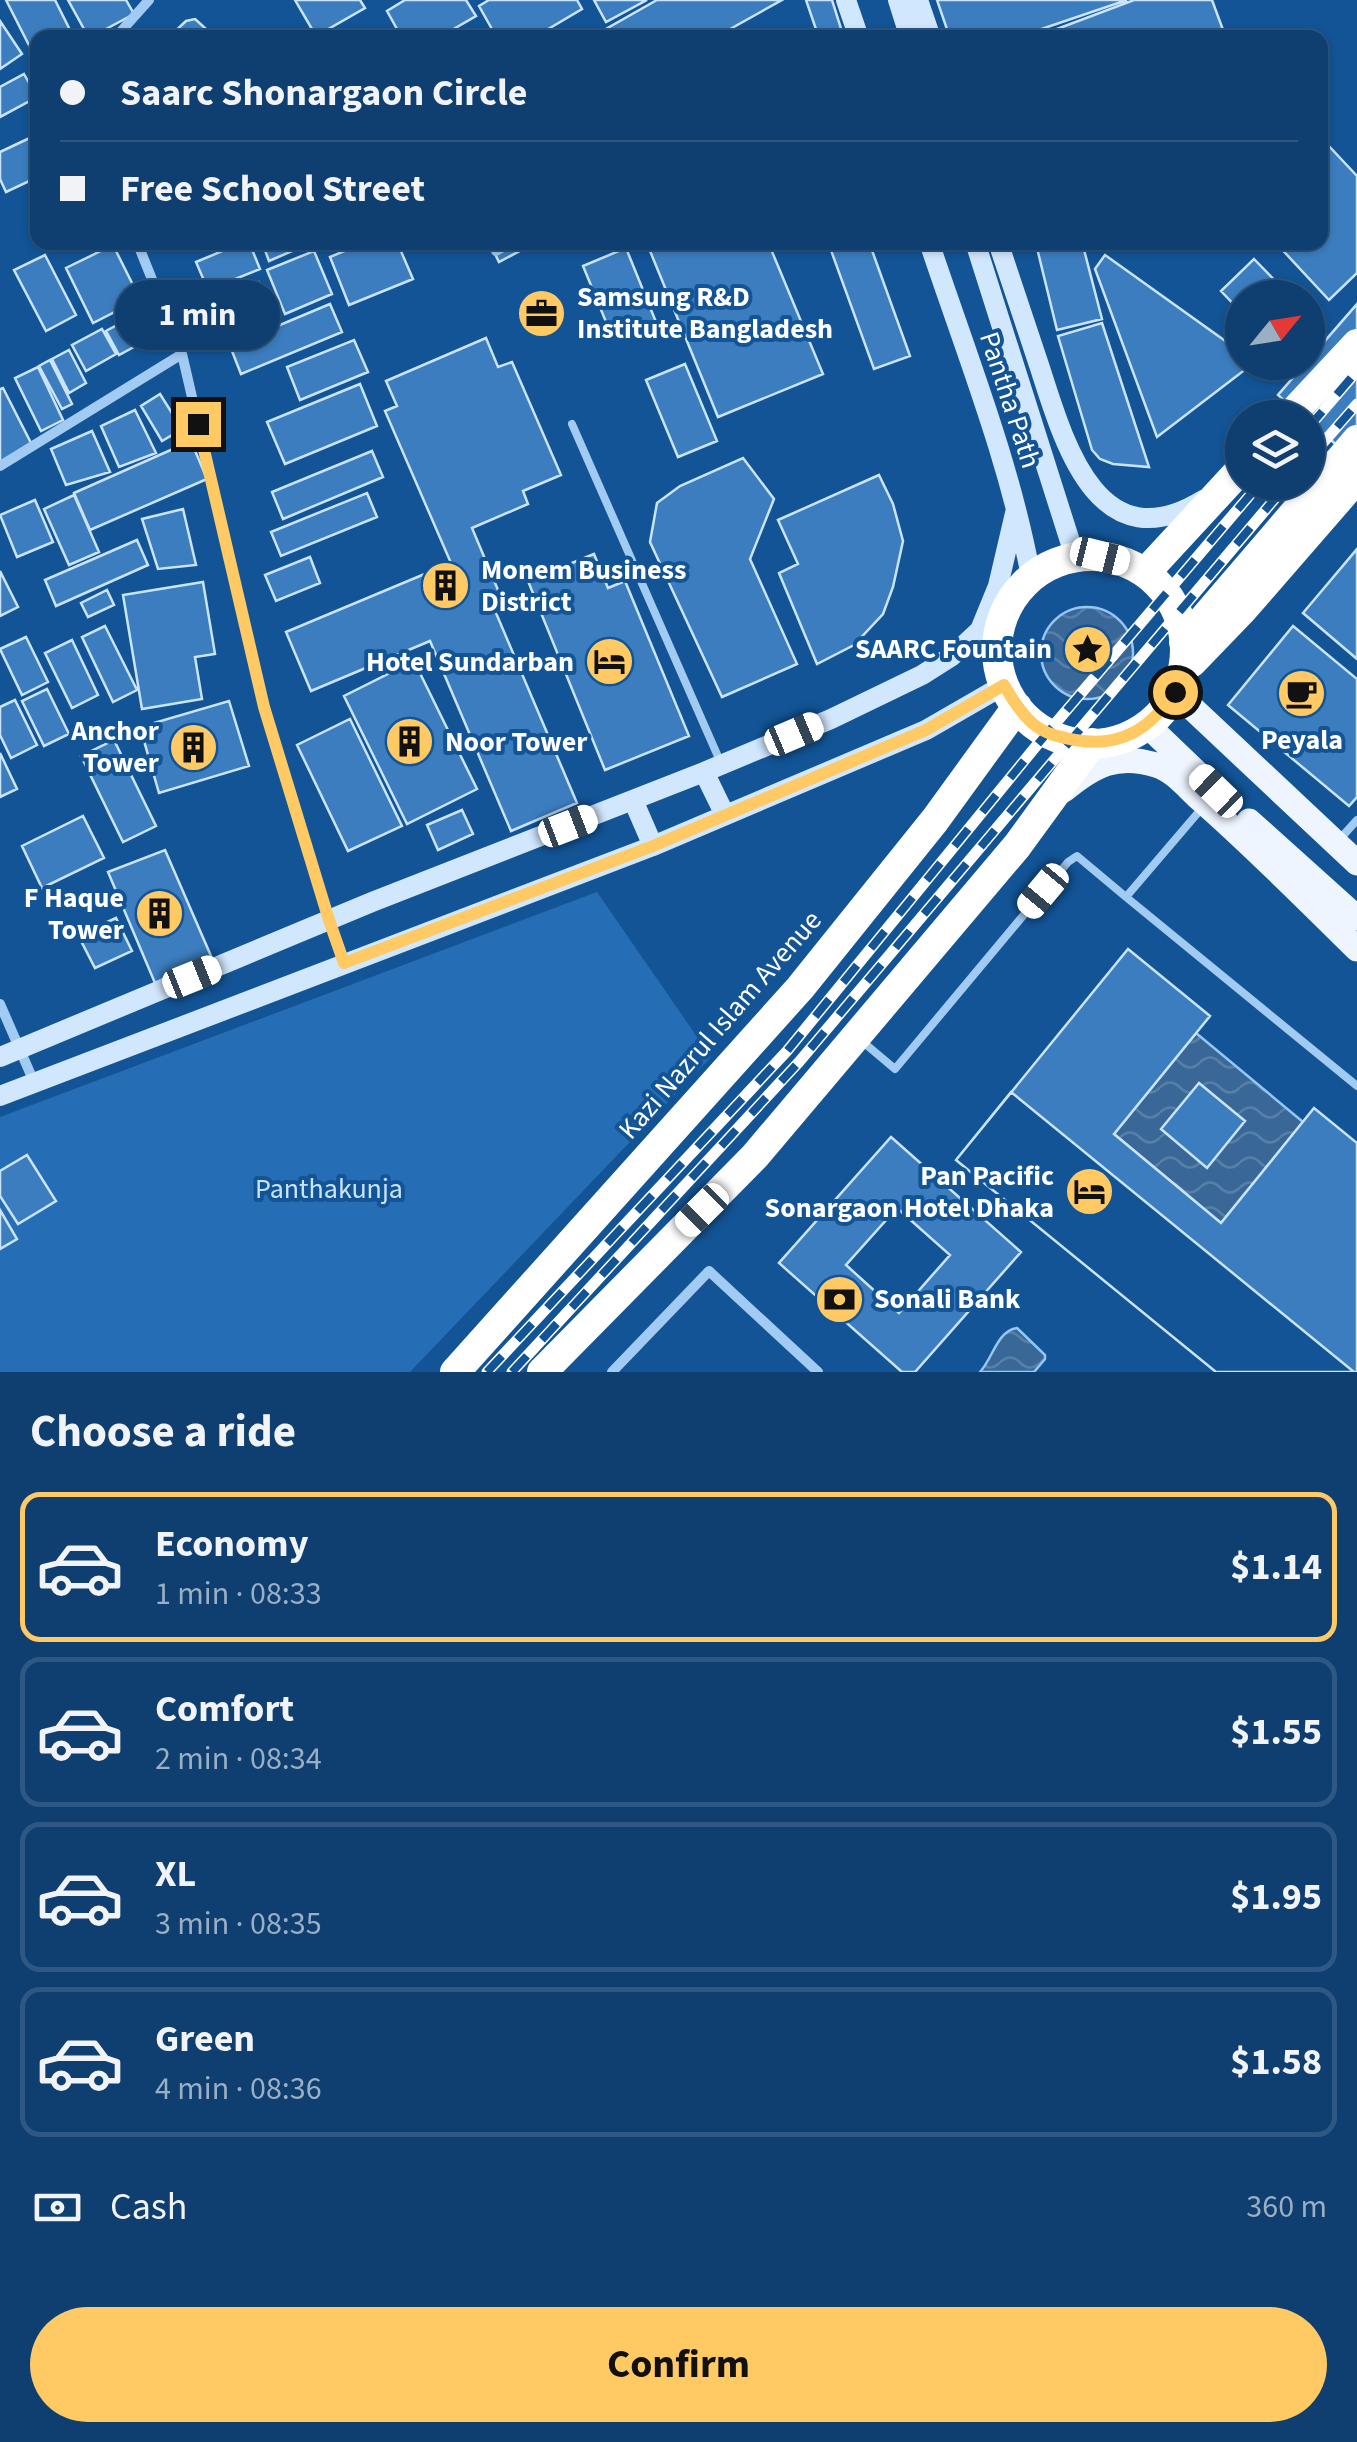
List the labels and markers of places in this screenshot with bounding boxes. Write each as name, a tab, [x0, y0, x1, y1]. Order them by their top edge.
place label: Samsung R&D Institute Bangladesh	[577, 277, 833, 349]
office icon: Samsung R&D Institute Bangladesh	[516, 287, 568, 339]
place label: Monem Business District	[481, 550, 686, 622]
building icon: Monem Business District	[420, 560, 472, 612]
place icon: SAARC Fountain	[1061, 623, 1113, 675]
place label: SAARC Fountain	[855, 629, 1052, 669]
hotel icon: Hotel Sundarban	[583, 636, 635, 688]
place label: Hotel Sundarban	[366, 642, 574, 682]
cafe icon: Peyala	[1276, 667, 1328, 719]
place label: Anchor Tower	[70, 711, 160, 783]
building icon: Noor Tower	[384, 716, 436, 768]
place label: Peyala	[1261, 720, 1343, 760]
building icon: Anchor Tower	[168, 721, 220, 773]
place label: Noor Tower	[445, 722, 588, 762]
place label: F Haque Tower	[24, 878, 125, 950]
building icon: F Haque Tower	[133, 888, 185, 940]
place label: Pan Pacific Sonargaon Hotel Dhaka	[765, 1156, 1054, 1228]
hotel icon: Pan Pacific Sonargaon Hotel Dhaka	[1063, 1166, 1115, 1218]
bank icon: Sonali Bank	[813, 1273, 865, 1325]
place label: Sonali Bank	[874, 1279, 1021, 1319]

